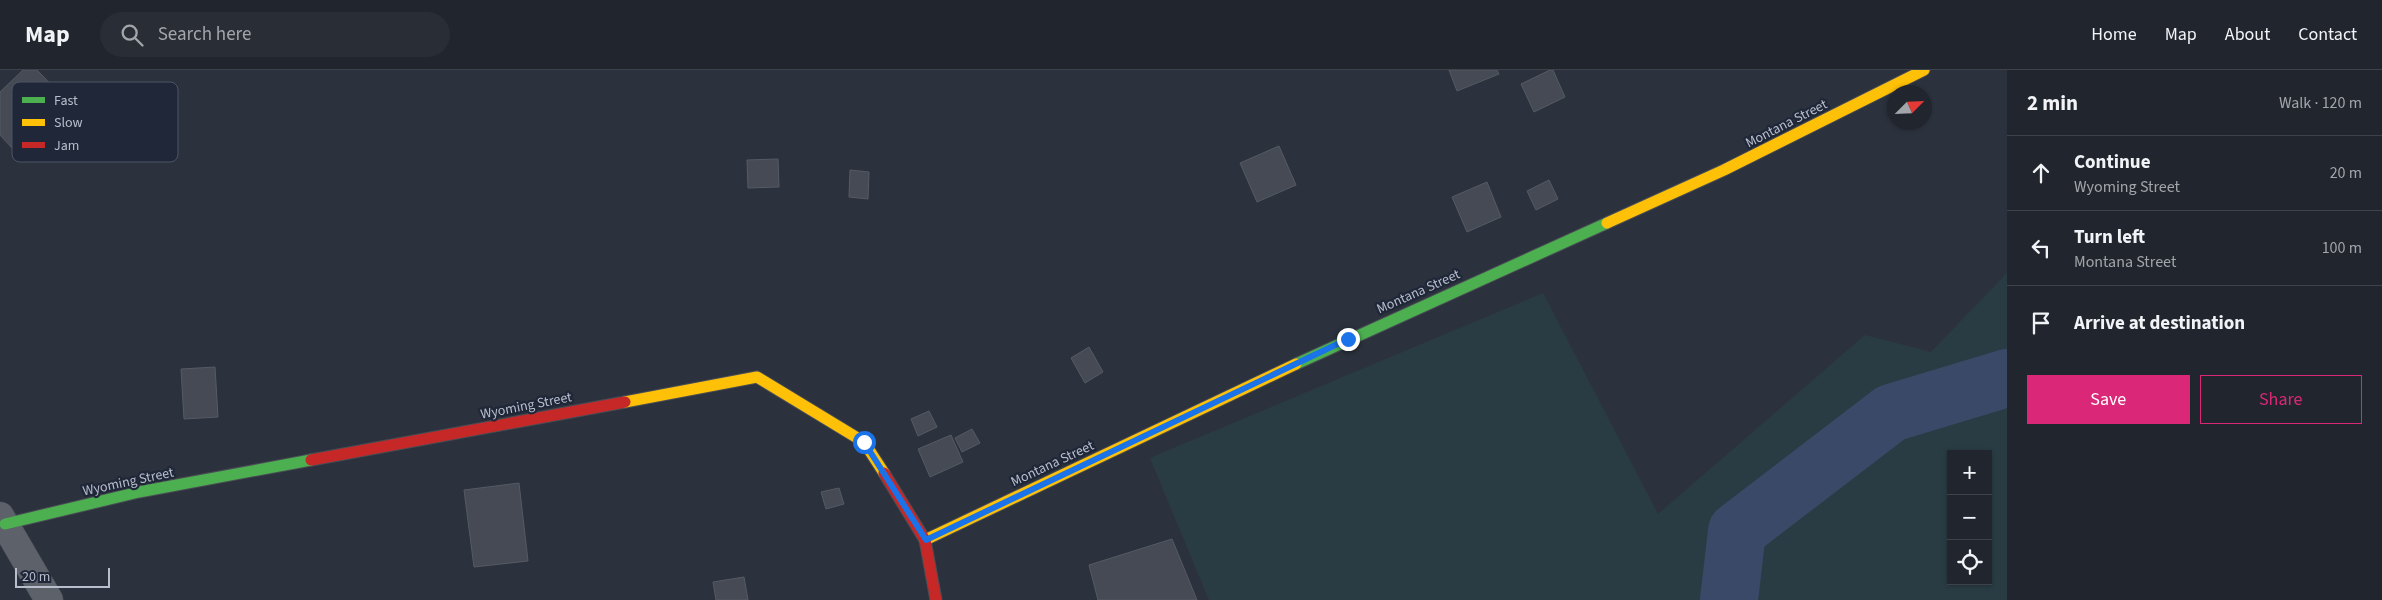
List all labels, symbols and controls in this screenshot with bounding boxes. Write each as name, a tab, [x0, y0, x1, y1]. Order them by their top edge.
search box	[100, 12, 450, 57]
text: Map	[25, 17, 70, 52]
icon: search	[118, 21, 146, 49]
text: Search here	[158, 21, 251, 48]
text: Home	[2091, 22, 2137, 47]
text: Map	[2165, 22, 2197, 47]
text: About	[2225, 22, 2270, 47]
text: Contact	[2298, 22, 2357, 47]
legend	[12, 82, 178, 162]
north arrow	[1887, 85, 1932, 130]
text: 2 min	[2027, 88, 2078, 118]
text: Fast	[54, 91, 78, 111]
text: Walk · 120 m	[2279, 92, 2362, 114]
street label: Montana Street	[1742, 95, 1831, 153]
text: Slow	[54, 113, 83, 133]
text: Jam	[54, 136, 79, 156]
text: Continue	[2074, 149, 2151, 176]
icon: ahead	[2027, 159, 2055, 187]
text: 20 m	[2330, 162, 2362, 184]
text: Wyoming Street	[2074, 176, 2180, 198]
text: Turn left	[2074, 224, 2145, 251]
icon: left	[2027, 234, 2055, 262]
text: 100 m	[2322, 237, 2362, 259]
text: Montana Street	[2074, 251, 2176, 273]
street label: Montana Street	[1373, 264, 1464, 319]
icon: arrive	[2027, 309, 2055, 337]
text: Arrive at destination	[2074, 310, 2245, 337]
route end	[1337, 328, 1360, 351]
button: Save	[2027, 375, 2190, 424]
button: Share	[2200, 375, 2362, 424]
street label: Wyoming Street	[479, 387, 574, 425]
route start	[853, 431, 876, 454]
street label: Montana Street	[1008, 436, 1097, 492]
map controls	[1947, 450, 1992, 585]
button: +	[1947, 450, 1992, 495]
street label: Wyoming Street	[81, 463, 176, 501]
button: −	[1947, 495, 1992, 540]
button: locate	[1947, 540, 1992, 585]
scale bar	[15, 565, 110, 588]
text: 20 m	[22, 567, 50, 587]

